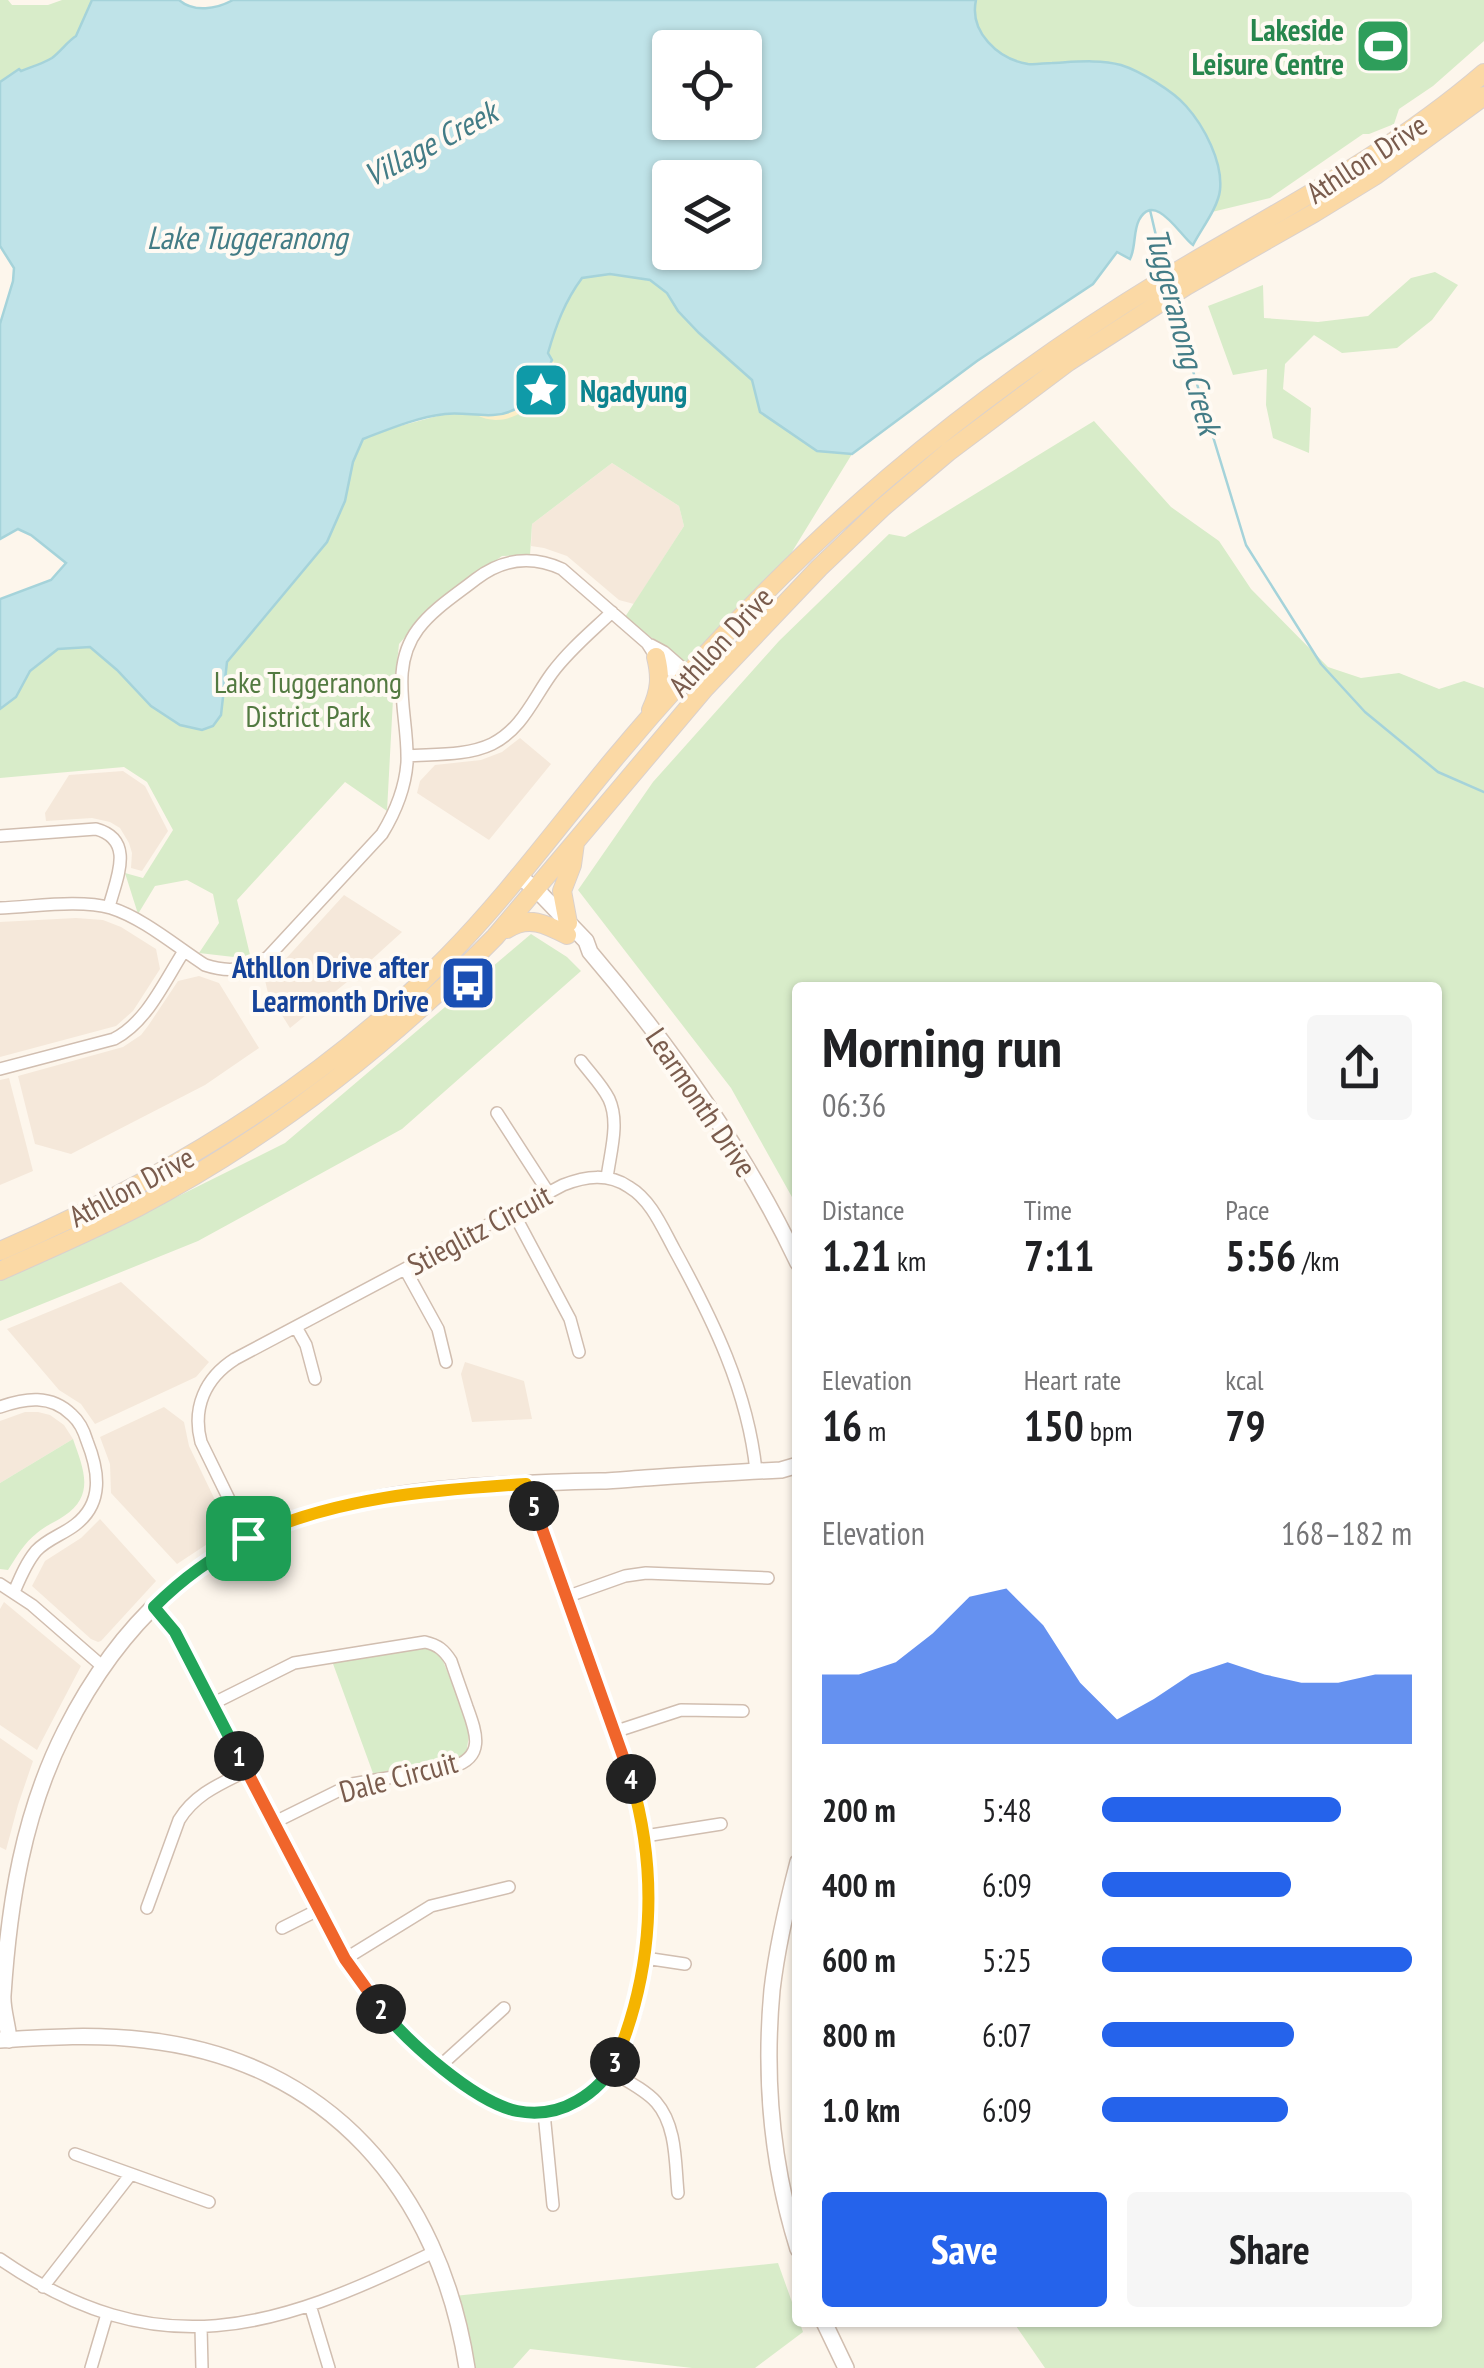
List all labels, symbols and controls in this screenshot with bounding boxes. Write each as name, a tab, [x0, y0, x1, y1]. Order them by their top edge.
place label: Lakeside Leisure Centre	[1192, 10, 1344, 83]
sports icon: Lakeside Leisure Centre	[1353, 16, 1413, 76]
map controls	[652, 30, 762, 270]
button: locate	[652, 30, 762, 140]
water label: Village Creek	[356, 89, 507, 196]
street label: Athllon Drive	[1298, 105, 1434, 211]
button: layers	[652, 160, 762, 270]
water label: Lake Tuggeranong	[147, 216, 349, 258]
water label: Tuggeranong Creek	[1136, 223, 1233, 442]
place icon: Ngadyung	[511, 360, 571, 420]
place label: Ngadyung	[580, 371, 687, 410]
street label: Athllon Drive	[659, 578, 781, 704]
park label: Lake Tuggeranong District Park	[214, 662, 402, 735]
place label: Athllon Drive after Learmonth Drive	[231, 947, 429, 1020]
bus stop icon: Athllon Drive after Learmonth Drive	[438, 953, 498, 1013]
text: Morning run	[822, 1011, 1062, 1082]
button: share	[1307, 1015, 1412, 1120]
street label: Learmonth Drive	[638, 1020, 766, 1184]
text: 06:36	[822, 1084, 886, 1126]
street label: Athllon Drive	[62, 1137, 200, 1235]
street label: Stieglitz Circuit	[400, 1174, 558, 1283]
text: Distance	[822, 1191, 905, 1228]
text: Time	[1024, 1191, 1072, 1228]
text: Pace	[1225, 1191, 1269, 1228]
text: 1.21	[822, 1228, 891, 1283]
text: 7:11	[1024, 1228, 1094, 1283]
text: 5:56	[1225, 1228, 1296, 1283]
text: km	[891, 1242, 926, 1279]
text: /km	[1296, 1242, 1339, 1279]
text: Elevation	[822, 1361, 912, 1398]
text: Heart rate	[1024, 1361, 1121, 1398]
text: kcal	[1225, 1361, 1264, 1398]
text: 16	[822, 1398, 862, 1453]
text: 150	[1024, 1398, 1084, 1453]
text: 79	[1225, 1398, 1265, 1453]
text: m	[862, 1412, 886, 1449]
text: bpm	[1084, 1412, 1132, 1449]
pin: 5	[509, 1481, 559, 1531]
text: 5	[527, 1487, 541, 1524]
pin	[206, 1496, 291, 1581]
icon: arrive	[221, 1511, 276, 1566]
text: Elevation	[822, 1512, 925, 1554]
text: 168–182 m	[1281, 1512, 1412, 1554]
pin: 1	[214, 1731, 264, 1781]
text: 1	[232, 1737, 246, 1774]
street label: Dale Circuit	[335, 1741, 462, 1810]
pin: 4	[606, 1754, 656, 1804]
text: 4	[624, 1760, 638, 1797]
text: 200 m	[822, 1789, 896, 1831]
text: 5:48	[982, 1789, 1032, 1831]
text: 400 m	[822, 1864, 896, 1906]
text: 6:09	[982, 1864, 1032, 1906]
text: 600 m	[822, 1939, 896, 1981]
text: 5:25	[982, 1939, 1032, 1981]
pin: 2	[356, 1984, 406, 2034]
text: 2	[374, 1990, 388, 2027]
text: 800 m	[822, 2014, 896, 2056]
text: 6:07	[982, 2014, 1032, 2056]
pin: 3	[590, 2037, 640, 2087]
text: 3	[608, 2043, 622, 2080]
text: 1.0 km	[822, 2089, 900, 2131]
text: 6:09	[982, 2089, 1032, 2131]
button: Save	[822, 2192, 1107, 2307]
button: Share	[1127, 2192, 1412, 2307]

